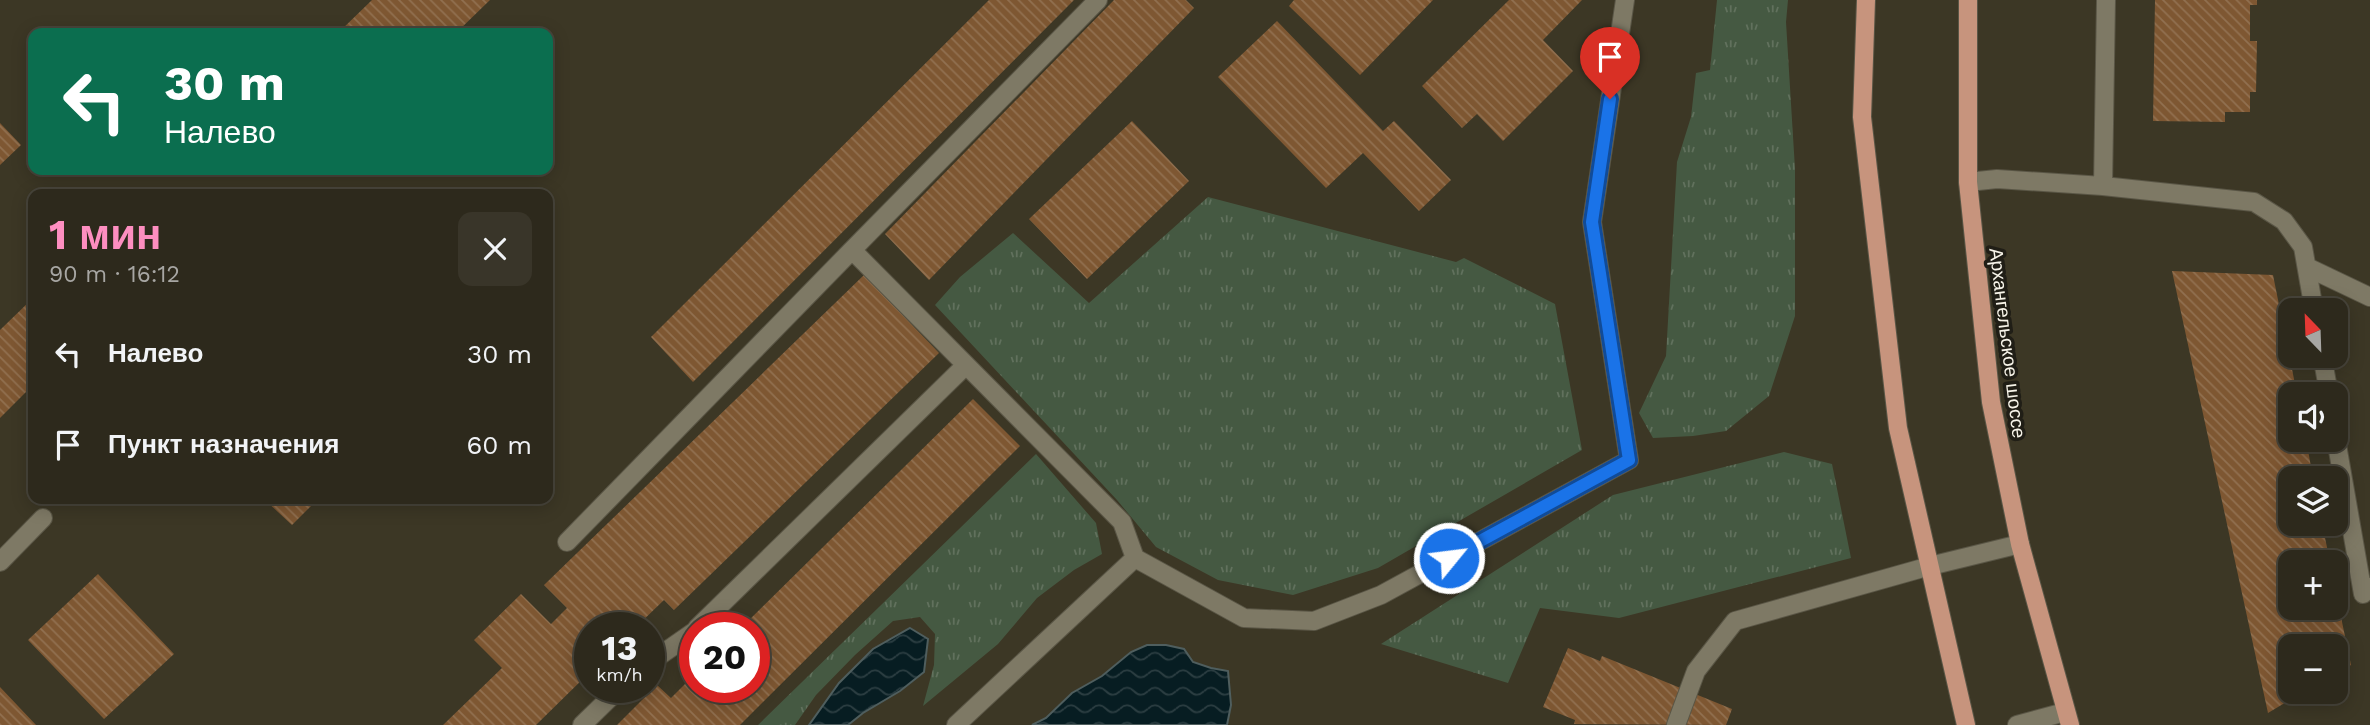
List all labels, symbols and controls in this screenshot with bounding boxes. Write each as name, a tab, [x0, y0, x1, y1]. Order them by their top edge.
pin	[1580, 27, 1640, 99]
icon: arrive	[1591, 38, 1629, 76]
text: 30 m	[164, 54, 285, 112]
icon: left	[49, 56, 140, 147]
text: Налево	[164, 113, 276, 151]
text: 1 мин	[49, 210, 161, 259]
button: close	[458, 212, 532, 286]
street label: Архангельское шоссе	[1984, 246, 2031, 440]
text: 90 m · 16:12	[49, 261, 180, 288]
north arrow	[2278, 298, 2348, 368]
map controls	[2278, 298, 2348, 704]
icon: left	[49, 335, 87, 373]
text: Налево	[108, 338, 203, 368]
text: 30 m	[467, 339, 532, 369]
button: sound	[2278, 382, 2348, 452]
icon: arrive	[49, 426, 87, 464]
text: Пункт назначения	[108, 429, 339, 459]
text: 60 m	[466, 430, 532, 460]
button: layers	[2278, 466, 2348, 536]
position arrow	[1412, 521, 1486, 595]
button: +	[2278, 550, 2348, 620]
speed limit sign: 20	[679, 612, 770, 703]
text: 13	[602, 627, 637, 669]
button: −	[2278, 634, 2348, 704]
text: km/h	[596, 664, 643, 685]

